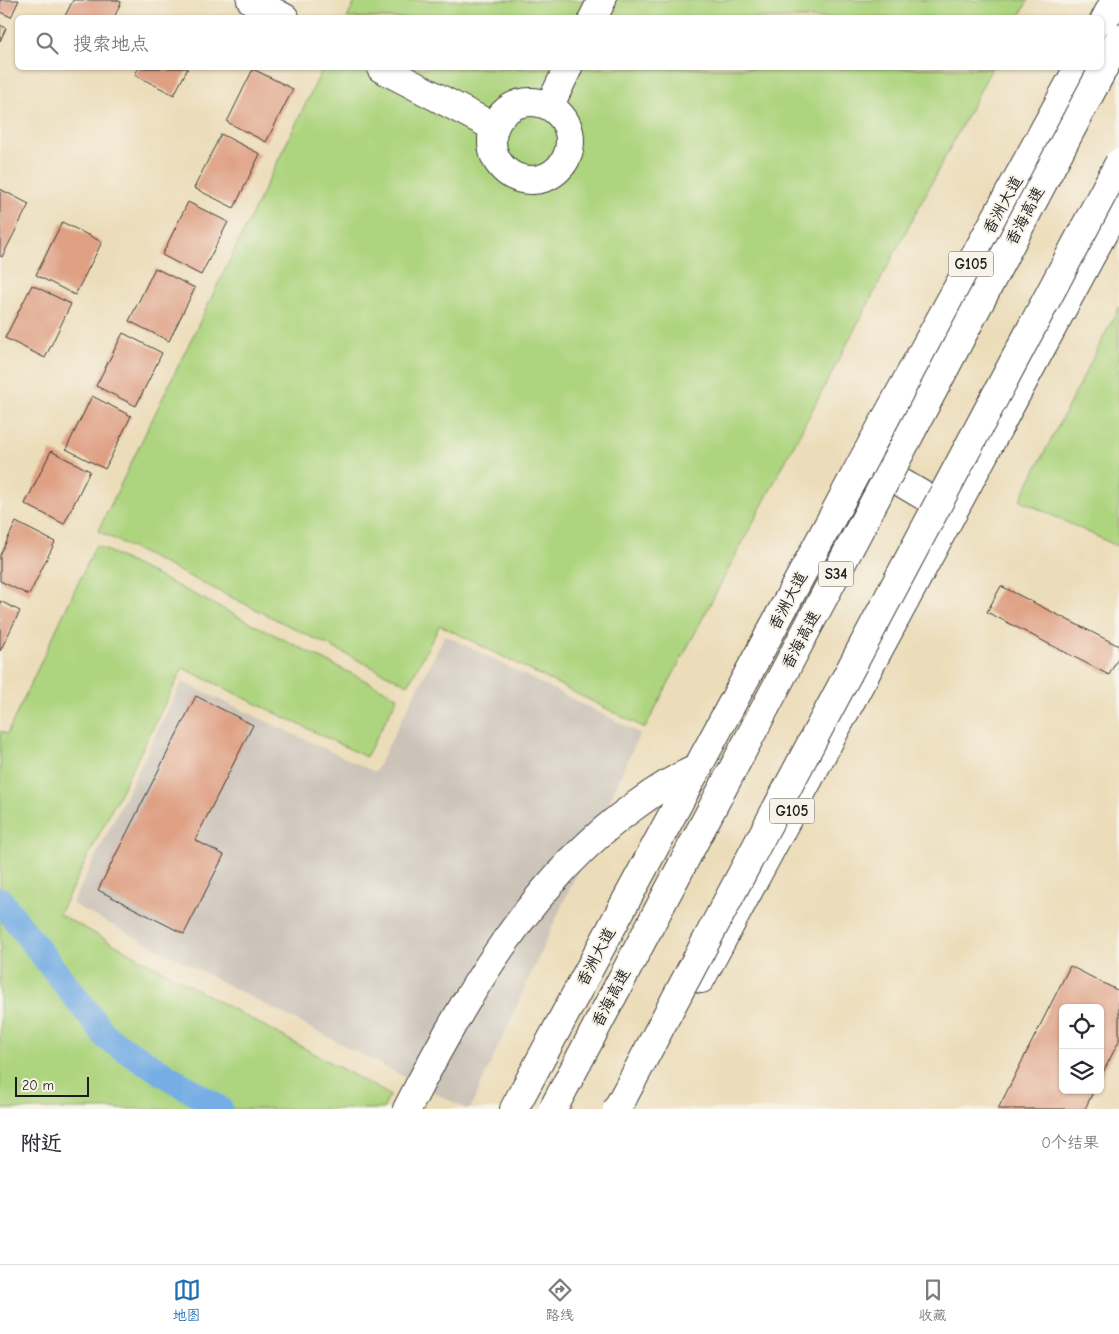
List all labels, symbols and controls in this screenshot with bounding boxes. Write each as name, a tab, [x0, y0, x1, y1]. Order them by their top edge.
search box	[15, 15, 1104, 70]
icon: search	[33, 29, 61, 57]
text: 搜索地点	[73, 33, 149, 55]
street label: 香洲大道	[980, 173, 1026, 237]
street label: 香海高速	[1002, 184, 1048, 248]
road number: G105	[948, 252, 994, 276]
road number: S34	[818, 562, 854, 586]
street label: 香洲大道	[765, 569, 811, 633]
street label: 香海高速	[778, 608, 824, 672]
road number: G105	[770, 798, 814, 824]
street label: 香洲大道	[573, 925, 619, 989]
street label: 香海高速	[588, 966, 634, 1030]
map controls	[1059, 1004, 1104, 1094]
button: locate	[1059, 1004, 1104, 1049]
button: layers	[1059, 1049, 1104, 1094]
scale bar	[15, 1074, 89, 1097]
text: 20 m	[22, 1077, 54, 1094]
text: 附近	[20, 1131, 62, 1155]
text: 0个结果	[1041, 1134, 1099, 1152]
tab: 地图	[173, 1276, 201, 1324]
tab: 路线	[546, 1276, 574, 1324]
tab: 收藏	[919, 1276, 947, 1324]

